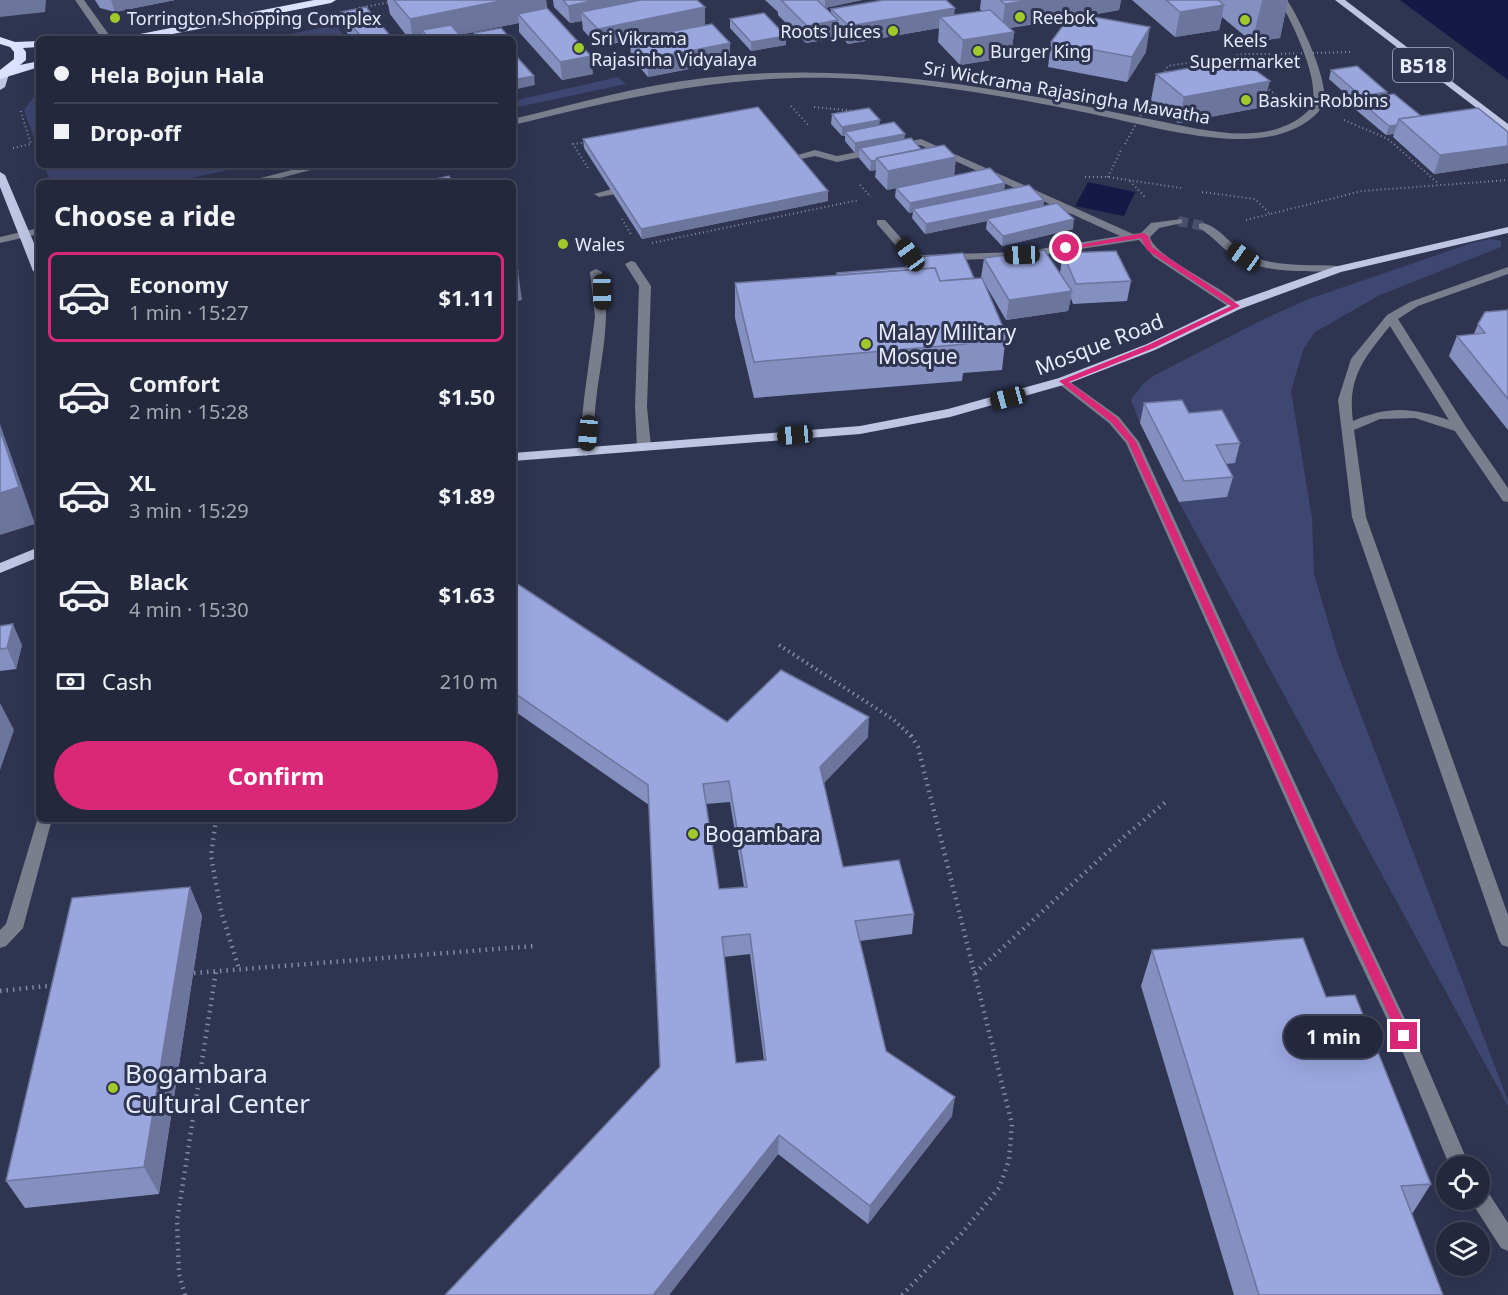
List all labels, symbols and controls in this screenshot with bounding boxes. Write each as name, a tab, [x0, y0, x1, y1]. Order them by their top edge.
place label: Reebok	[1032, 5, 1095, 29]
place label: Torrington Shopping Complex	[127, 6, 382, 30]
marker: Reebok	[1013, 10, 1027, 24]
marker: Torrington Shopping Complex	[108, 11, 122, 25]
marker: Keels Supermarket	[1238, 13, 1252, 27]
place label: Roots Juices	[780, 19, 881, 43]
marker: Roots Juices	[886, 24, 900, 38]
place label: Sri Vikrama Rajasinha Vidyalaya	[591, 26, 757, 71]
place label: Keels Supermarket	[1190, 28, 1301, 73]
place label: Burger King	[990, 39, 1091, 63]
marker: Sri Vikrama Rajasinha Vidyalaya	[572, 41, 586, 55]
marker: Burger King	[971, 44, 985, 58]
road number: B518	[1393, 48, 1453, 82]
street label: Sri Wickrama Rajasingha Mawatha	[922, 55, 1212, 129]
text: Hela Bojun Hala	[90, 59, 264, 89]
place label: Baskin-Robbins	[1258, 88, 1388, 112]
marker: Baskin-Robbins	[1239, 93, 1253, 107]
text: Drop-off	[90, 117, 181, 147]
text: Choose a ride	[54, 197, 236, 234]
place label: Wales	[575, 232, 625, 256]
route start	[1052, 234, 1079, 261]
car	[892, 235, 928, 275]
marker: Wales	[556, 237, 570, 251]
car	[1224, 239, 1264, 275]
car	[1004, 245, 1040, 265]
text: Economy	[129, 269, 228, 299]
icon: car	[57, 270, 111, 324]
car	[593, 274, 611, 310]
text: $1.11	[438, 282, 495, 312]
text: 1 min · 15:27	[129, 299, 249, 326]
street label: Mosque Road	[1031, 307, 1167, 381]
place label: Malay Military Mosque	[878, 318, 1017, 370]
marker: Malay Military Mosque	[859, 337, 873, 351]
text: Comfort	[129, 368, 220, 398]
icon: car	[57, 369, 111, 423]
text: $1.50	[438, 381, 495, 411]
car	[988, 385, 1028, 411]
text: 2 min · 15:28	[129, 398, 249, 425]
car	[577, 414, 599, 452]
car	[776, 424, 814, 446]
text: XL	[129, 467, 156, 497]
icon: car	[57, 468, 111, 522]
text: $1.89	[438, 480, 495, 510]
text: 3 min · 15:29	[129, 497, 249, 524]
text: Black	[129, 566, 188, 596]
icon: car	[57, 567, 111, 621]
text: $1.63	[438, 579, 495, 609]
text: 4 min · 15:30	[129, 596, 249, 623]
icon: cash	[54, 665, 87, 698]
text: Cash	[102, 666, 152, 696]
text: 210 m	[440, 668, 498, 695]
button: Confirm	[54, 741, 498, 810]
place label: Bogambara	[705, 820, 820, 848]
marker: Bogambara	[686, 827, 700, 841]
callout: 1 min	[1284, 1015, 1383, 1057]
route end	[1390, 1022, 1417, 1049]
text: 1 min	[1306, 1023, 1361, 1050]
place label: Bogambara Cultural Center	[125, 1055, 310, 1121]
marker: Bogambara Cultural Center	[106, 1081, 120, 1095]
map controls	[1436, 1156, 1490, 1276]
button: locate	[1436, 1156, 1490, 1210]
button: layers	[1436, 1222, 1490, 1276]

